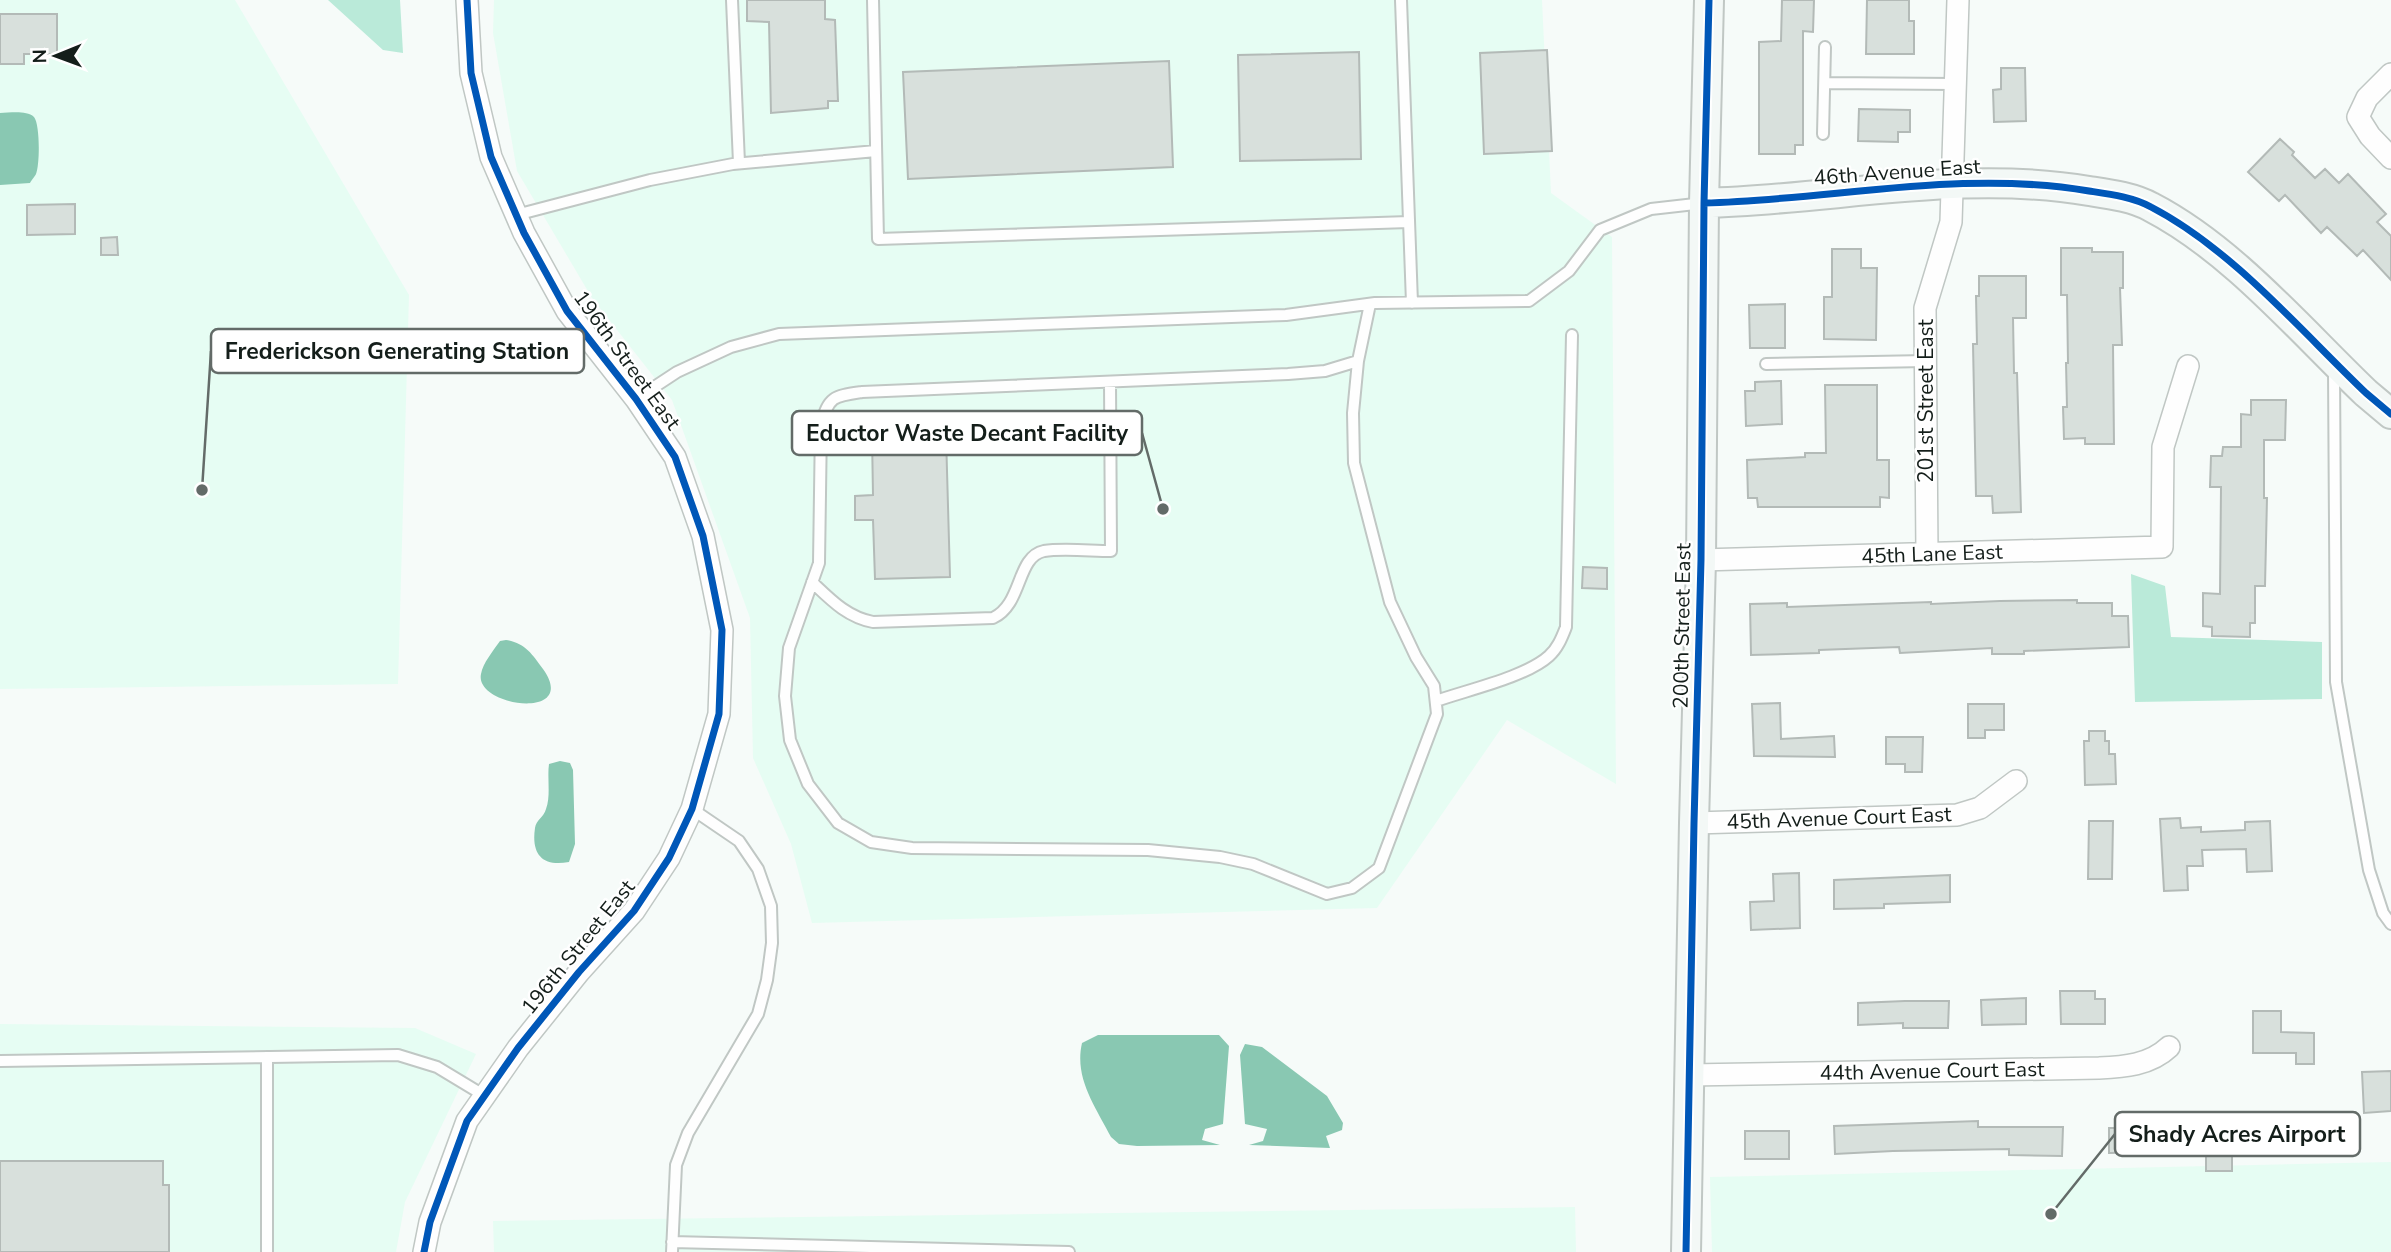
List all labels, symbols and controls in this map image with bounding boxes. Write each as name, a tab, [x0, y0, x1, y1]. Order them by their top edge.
north arrow	[21, 21, 91, 91]
text: N	[27, 49, 53, 64]
street label: 46th Avenue East	[1813, 152, 1982, 192]
street label: 196th Street East	[567, 285, 687, 436]
street label: 201st Street East	[1912, 318, 1940, 483]
callout: Frederickson Generating Station	[211, 329, 584, 373]
text: Frederickson Generating Station	[225, 336, 569, 367]
callout: Eductor Waste Decant Facility	[792, 411, 1142, 455]
text: Eductor Waste Decant Facility	[806, 418, 1129, 449]
street label: 45th Lane East	[1861, 538, 2004, 570]
street label: 200th Street East	[1667, 542, 1697, 709]
street label: 45th Avenue Court East	[1726, 800, 1953, 836]
street label: 196th Street East	[515, 873, 641, 1020]
street label: 44th Avenue Court East	[1819, 1055, 2045, 1087]
callout: Shady Acres Airport	[2115, 1112, 2360, 1156]
text: Shady Acres Airport	[2129, 1119, 2346, 1150]

